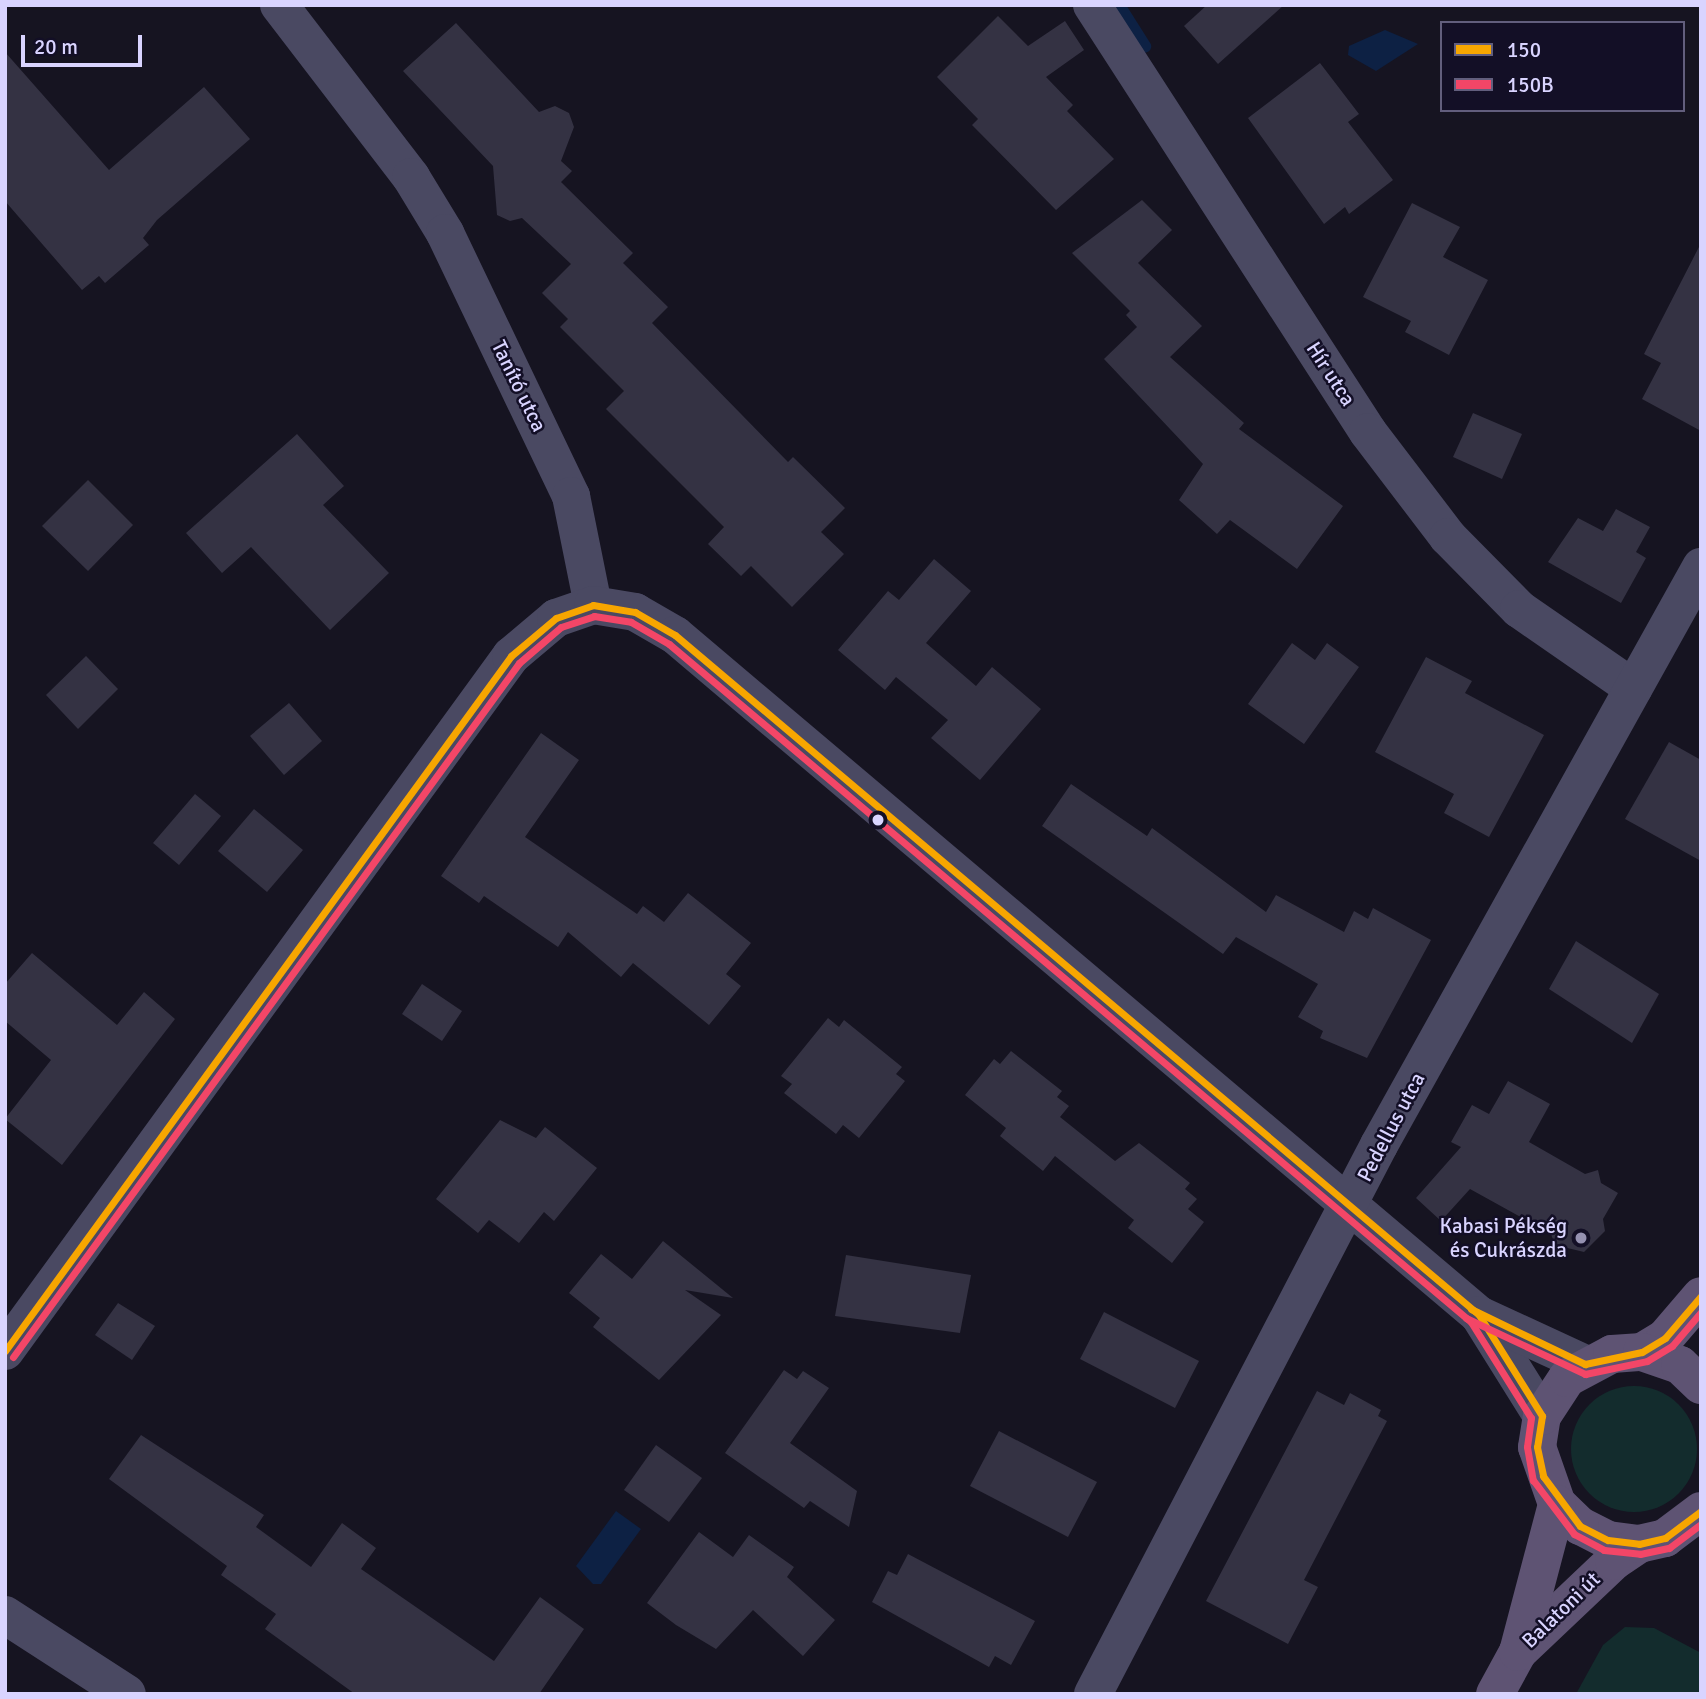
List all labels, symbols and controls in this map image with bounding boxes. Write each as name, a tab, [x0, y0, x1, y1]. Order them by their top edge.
scale bar	[24, 21, 145, 65]
legend	[1440, 21, 1685, 112]
text: 20 m	[34, 34, 78, 60]
text: 150	[1507, 37, 1541, 63]
text: 150B	[1507, 72, 1554, 98]
street label: Tanító utca	[486, 336, 552, 436]
street label: Hír utca	[1301, 337, 1361, 411]
unlabelled marker	[871, 813, 885, 827]
street label: Pedellus utca	[1352, 1068, 1430, 1186]
place label: Kabasi Pékség és Cukrászda	[1439, 1213, 1567, 1263]
marker: Kabasi Pékség és Cukrászda	[1573, 1230, 1589, 1246]
street label: Balatoni út	[1517, 1567, 1605, 1653]

